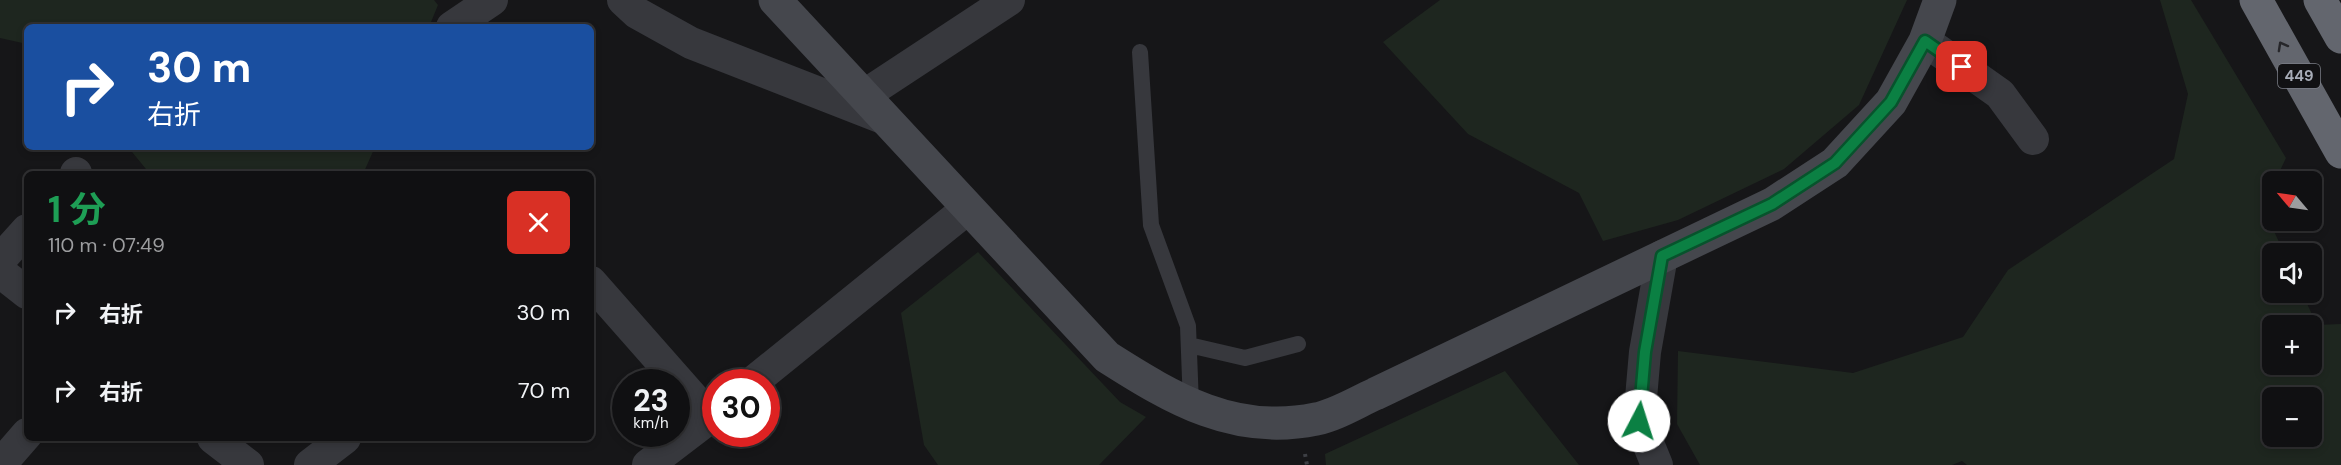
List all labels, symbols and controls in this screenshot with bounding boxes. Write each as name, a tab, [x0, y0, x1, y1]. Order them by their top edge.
text: 30 m	[147, 40, 251, 95]
pin	[1936, 41, 1987, 92]
one-way arrow	[2278, 41, 2289, 52]
icon: right	[48, 48, 126, 126]
icon: arrive	[1945, 50, 1978, 83]
road number: 449	[2278, 64, 2320, 88]
text: 右折	[147, 97, 201, 132]
north arrow	[2262, 171, 2322, 231]
map controls	[2262, 171, 2322, 447]
text: 1 分	[48, 186, 106, 233]
button: close	[507, 191, 570, 254]
text: 110 m · 07:49	[48, 232, 165, 258]
button: sound	[2262, 243, 2322, 303]
icon: right	[48, 296, 81, 329]
text: 30 m	[516, 298, 570, 327]
text: 右折	[99, 300, 143, 329]
button: +	[2262, 315, 2322, 375]
speed limit sign: 30	[702, 369, 780, 447]
icon: right	[48, 374, 81, 407]
text: 70 m	[518, 376, 570, 405]
text: 右折	[99, 378, 143, 407]
text: 23	[633, 381, 669, 420]
button: −	[2262, 387, 2322, 447]
position arrow	[1607, 389, 1671, 453]
text: km/h	[633, 413, 669, 433]

